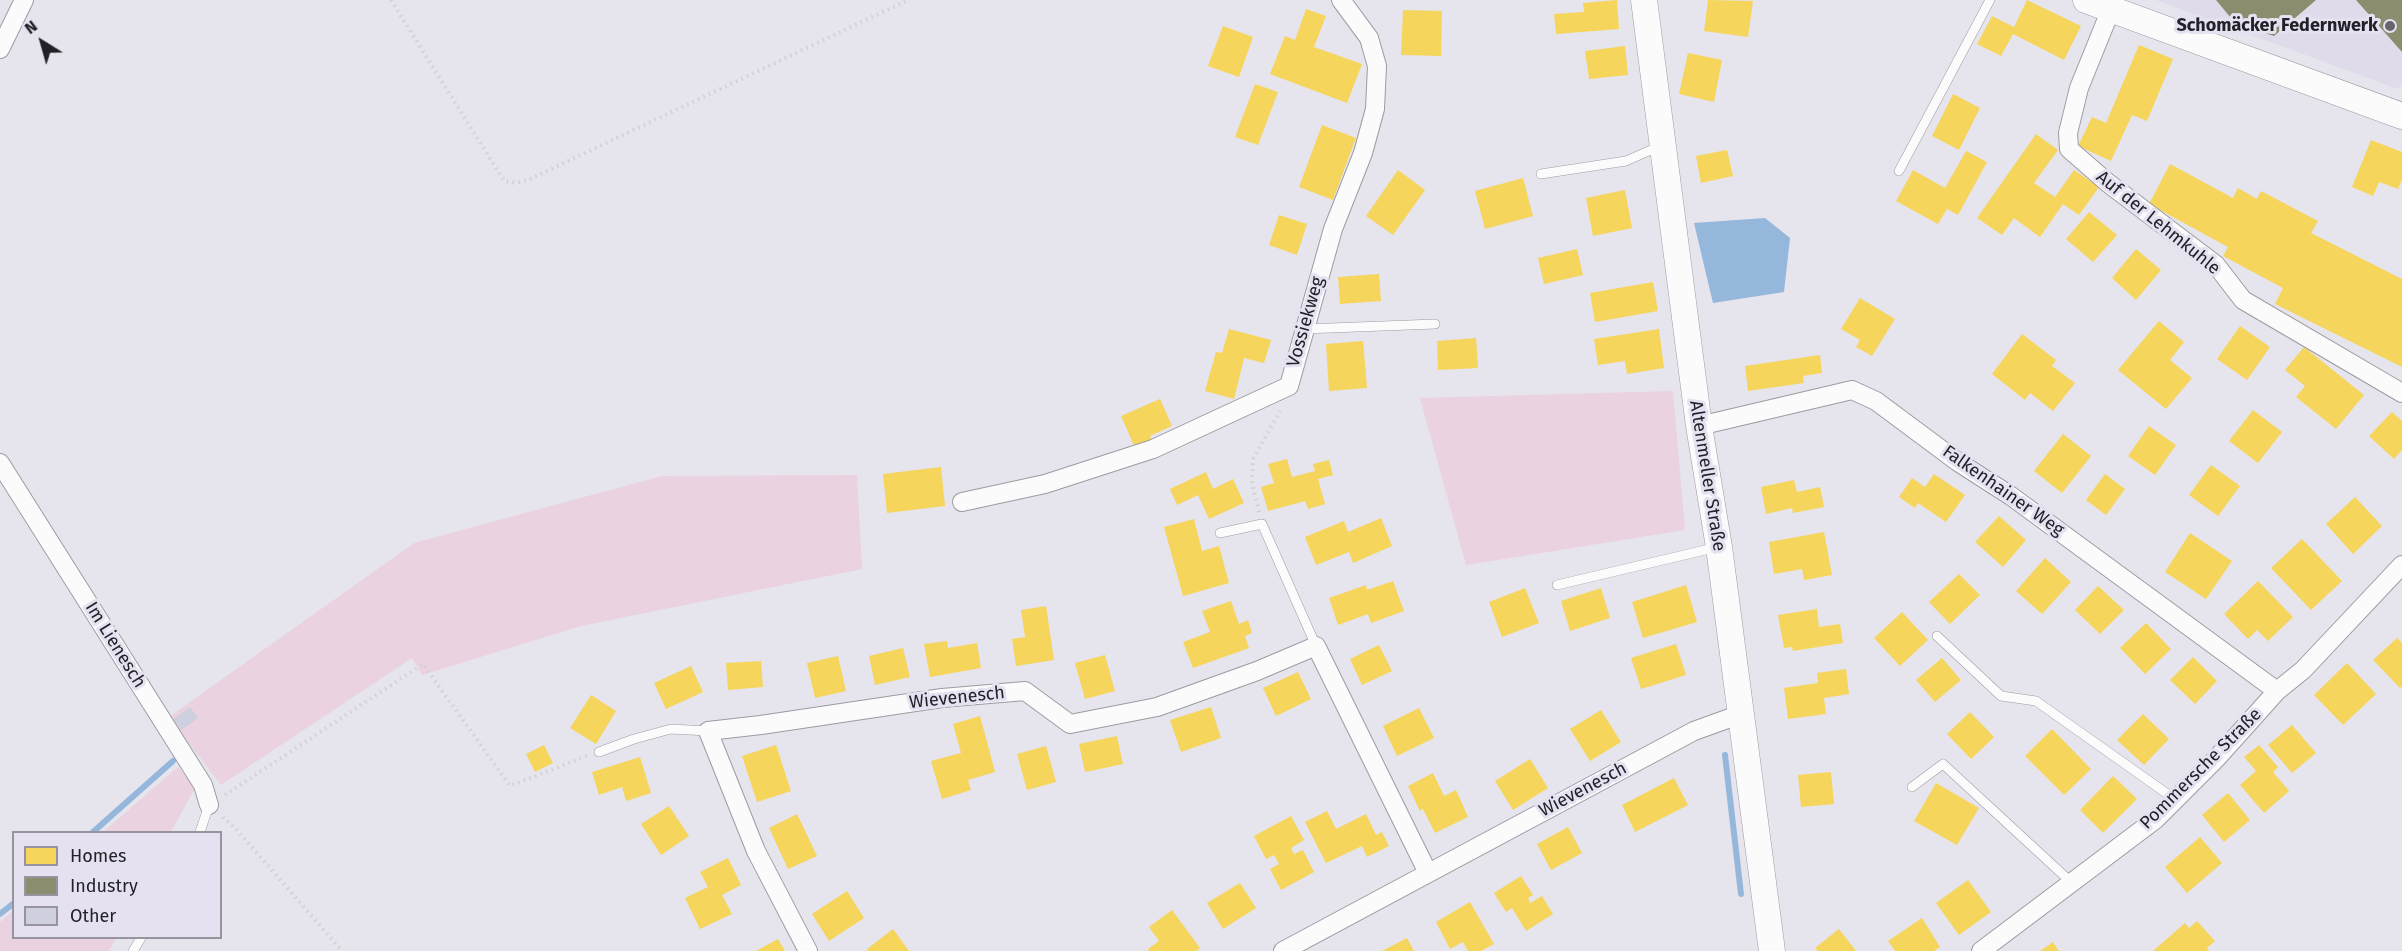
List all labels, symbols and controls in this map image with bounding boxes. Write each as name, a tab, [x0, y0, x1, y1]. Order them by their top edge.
north arrow	[12, 12, 72, 72]
place label: Schomäcker Federnwerk	[2176, 15, 2378, 37]
text: N	[21, 16, 41, 38]
marker: Schomäcker Federnwerk	[2383, 19, 2397, 33]
street label: Auf der Lehmkuhle	[2092, 166, 2224, 280]
street label: Vossiekweg	[1283, 274, 1329, 370]
street label: Altenmeller Straße	[1684, 399, 1730, 553]
street label: Falkenhainer Weg	[1938, 441, 2068, 541]
street label: Im Lienesch	[80, 598, 150, 692]
street label: Wievenesch	[908, 682, 1006, 714]
street label: Pommersche Straße	[2136, 704, 2266, 834]
street label: Wievenesch	[1535, 758, 1631, 822]
legend	[12, 831, 222, 939]
text: Homes	[70, 845, 126, 867]
text: Industry	[70, 875, 138, 897]
text: Other	[70, 905, 116, 927]

